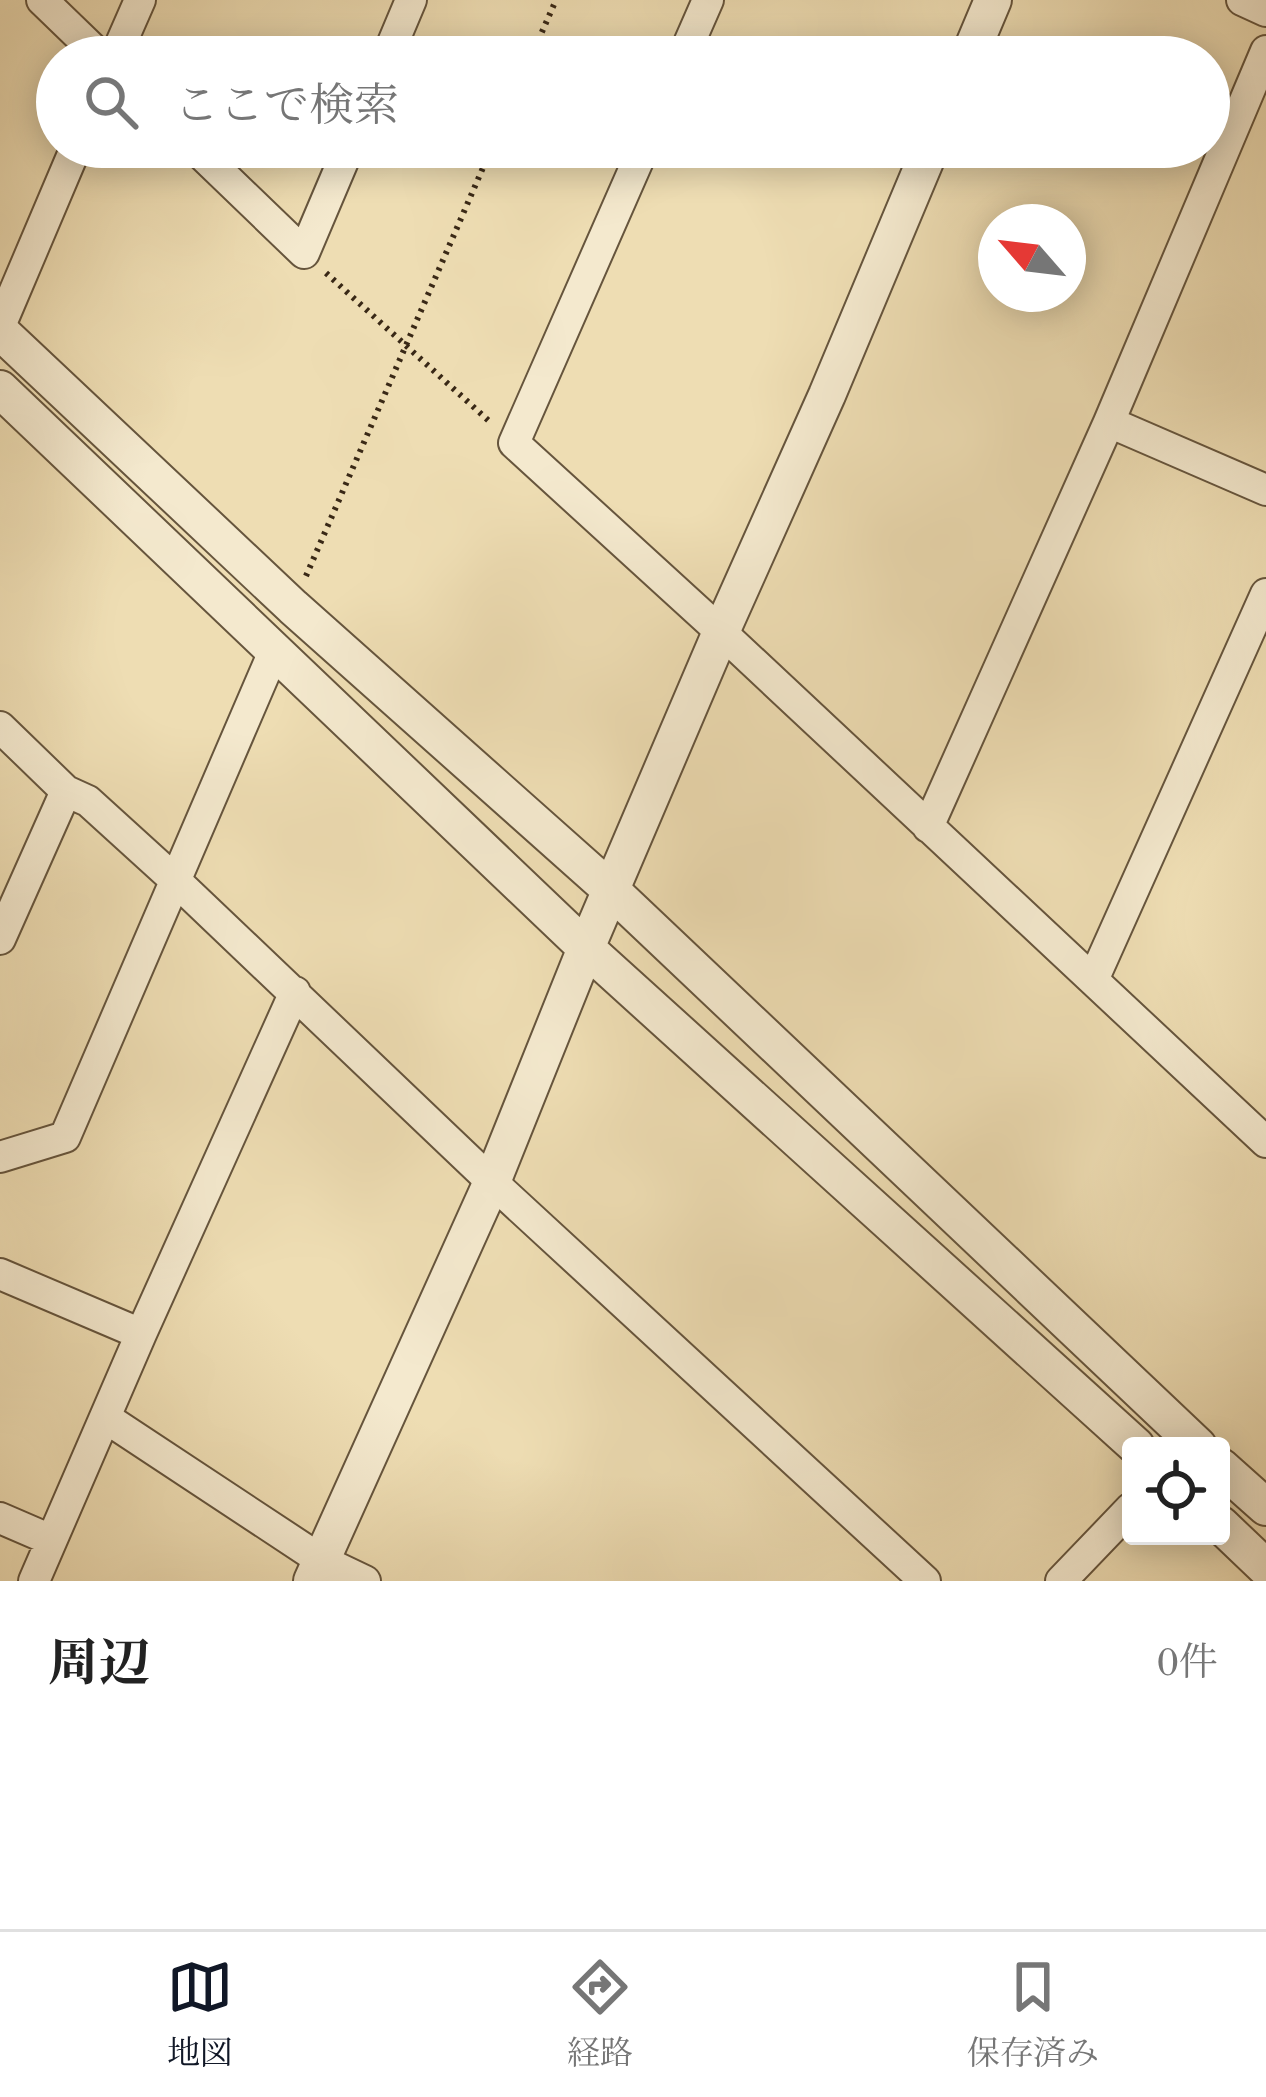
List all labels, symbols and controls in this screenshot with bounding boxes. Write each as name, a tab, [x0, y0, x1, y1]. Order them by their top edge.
search box	[36, 36, 1230, 168]
icon: search	[78, 69, 144, 135]
text: ここで検索	[174, 86, 399, 131]
north arrow	[978, 204, 1086, 312]
map controls	[1122, 1437, 1230, 1545]
button: locate	[1122, 1437, 1230, 1545]
text: 周辺	[48, 1641, 150, 1692]
text: 0件	[1156, 1645, 1218, 1684]
tab: 地図	[167, 1954, 233, 2076]
tab: 経路	[567, 1954, 633, 2076]
tab: 保存済み	[967, 1954, 1099, 2076]

